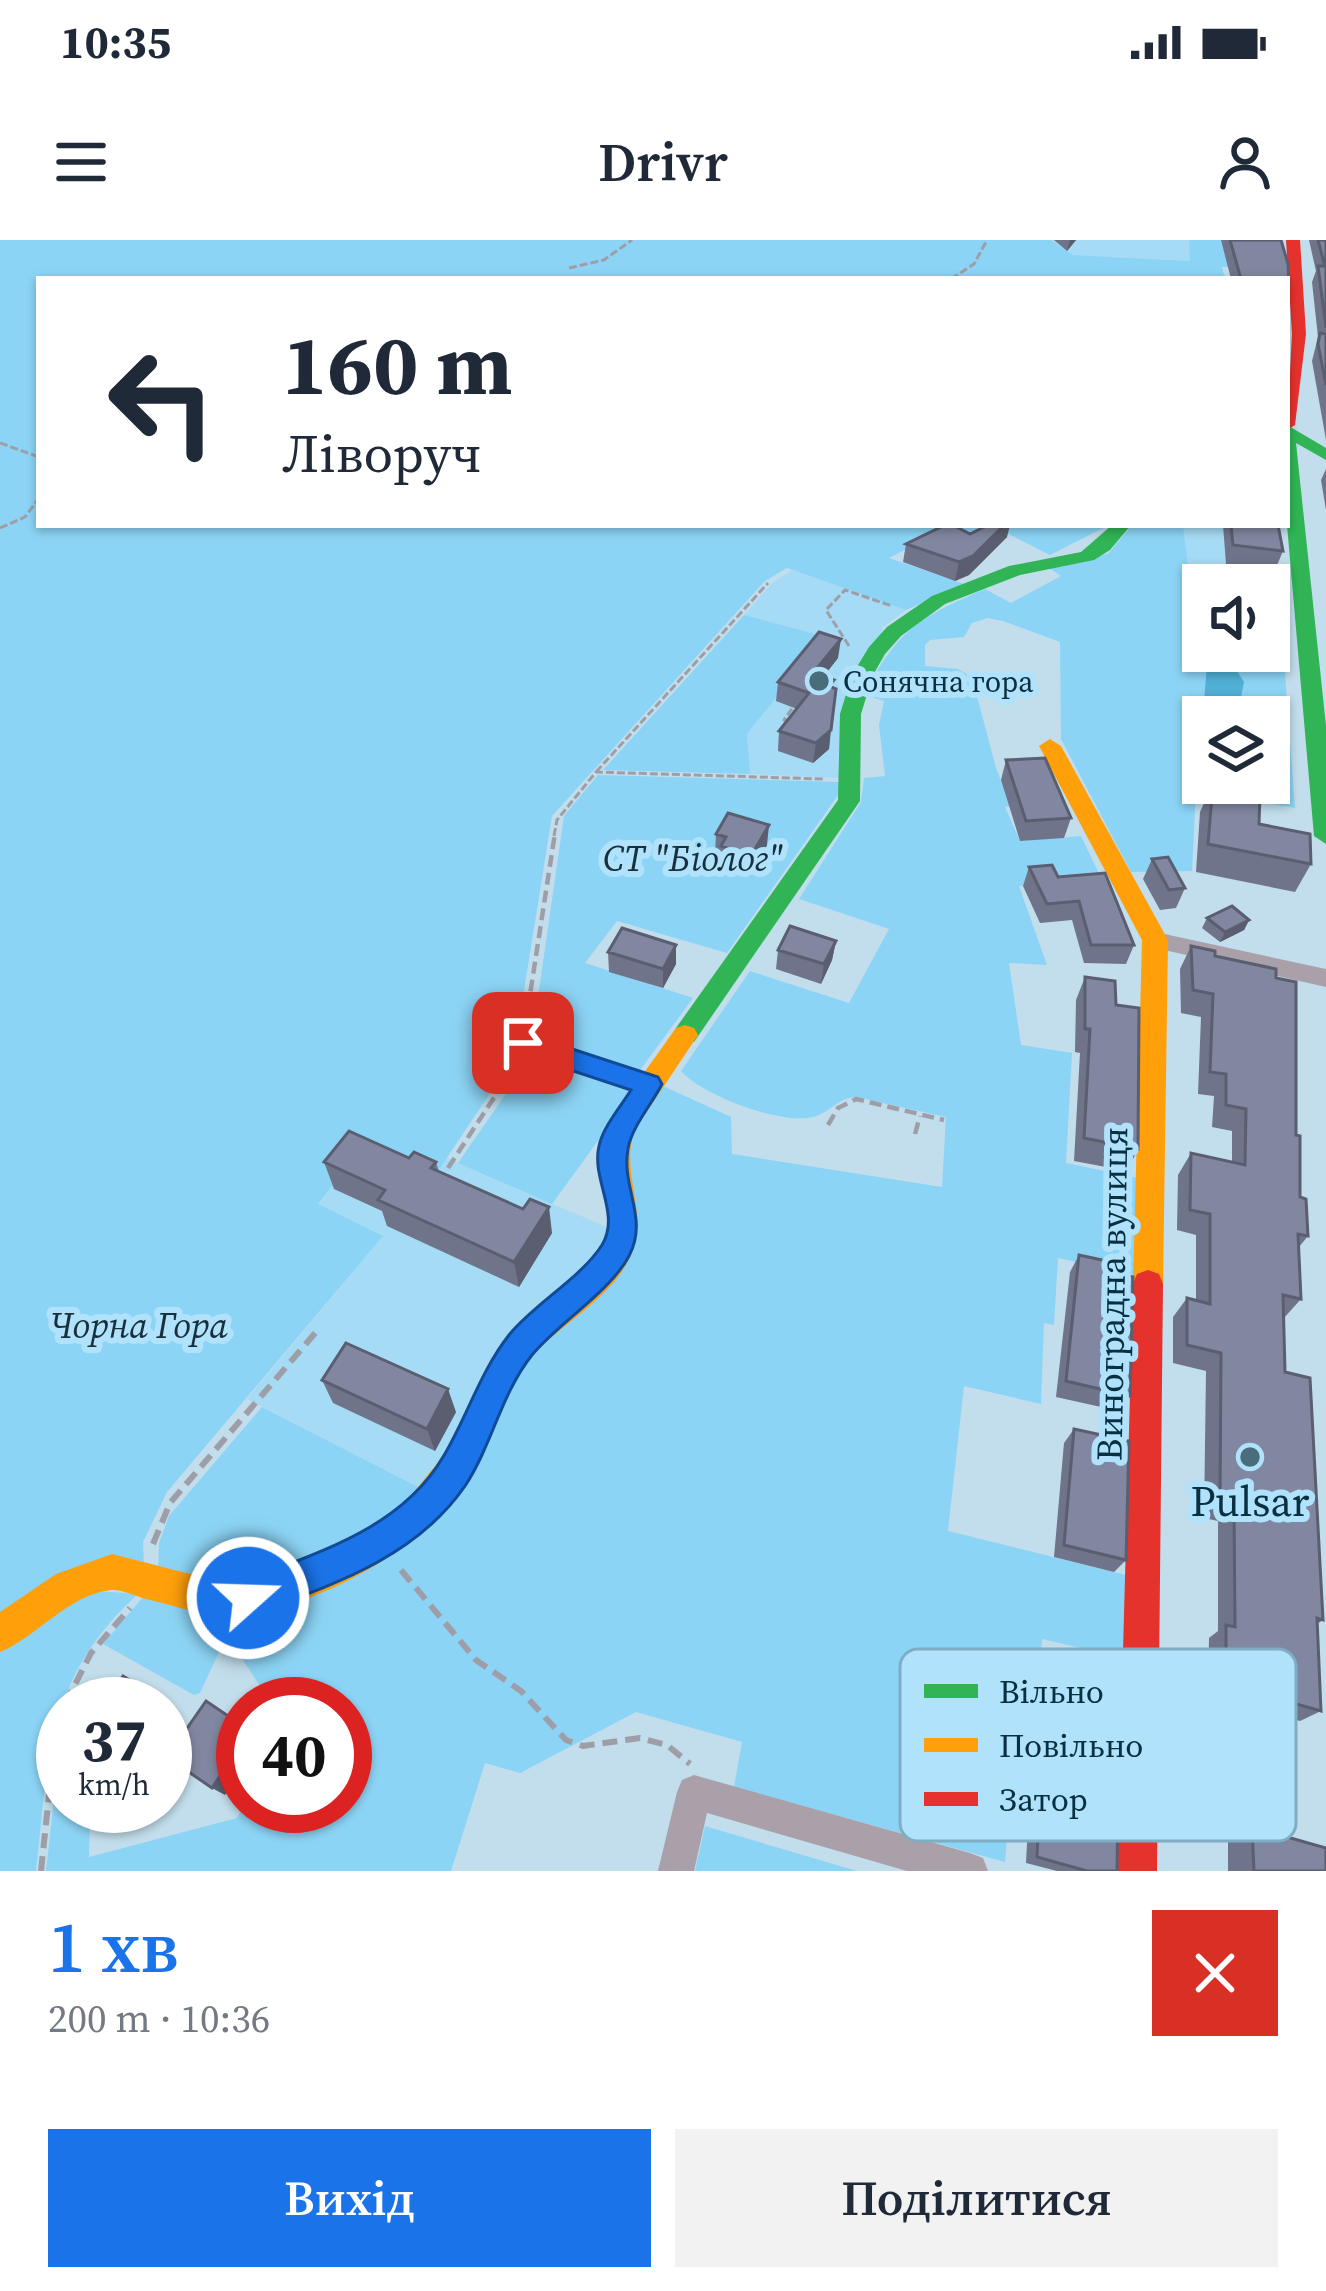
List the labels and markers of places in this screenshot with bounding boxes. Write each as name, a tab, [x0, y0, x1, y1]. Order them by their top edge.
place label: Сонячна гора	[843, 661, 1034, 702]
marker: Сонячна гора	[806, 668, 832, 694]
pin	[472, 992, 574, 1094]
marker: Pulsar	[1237, 1444, 1263, 1470]
place label: Pulsar	[1191, 1472, 1310, 1530]

